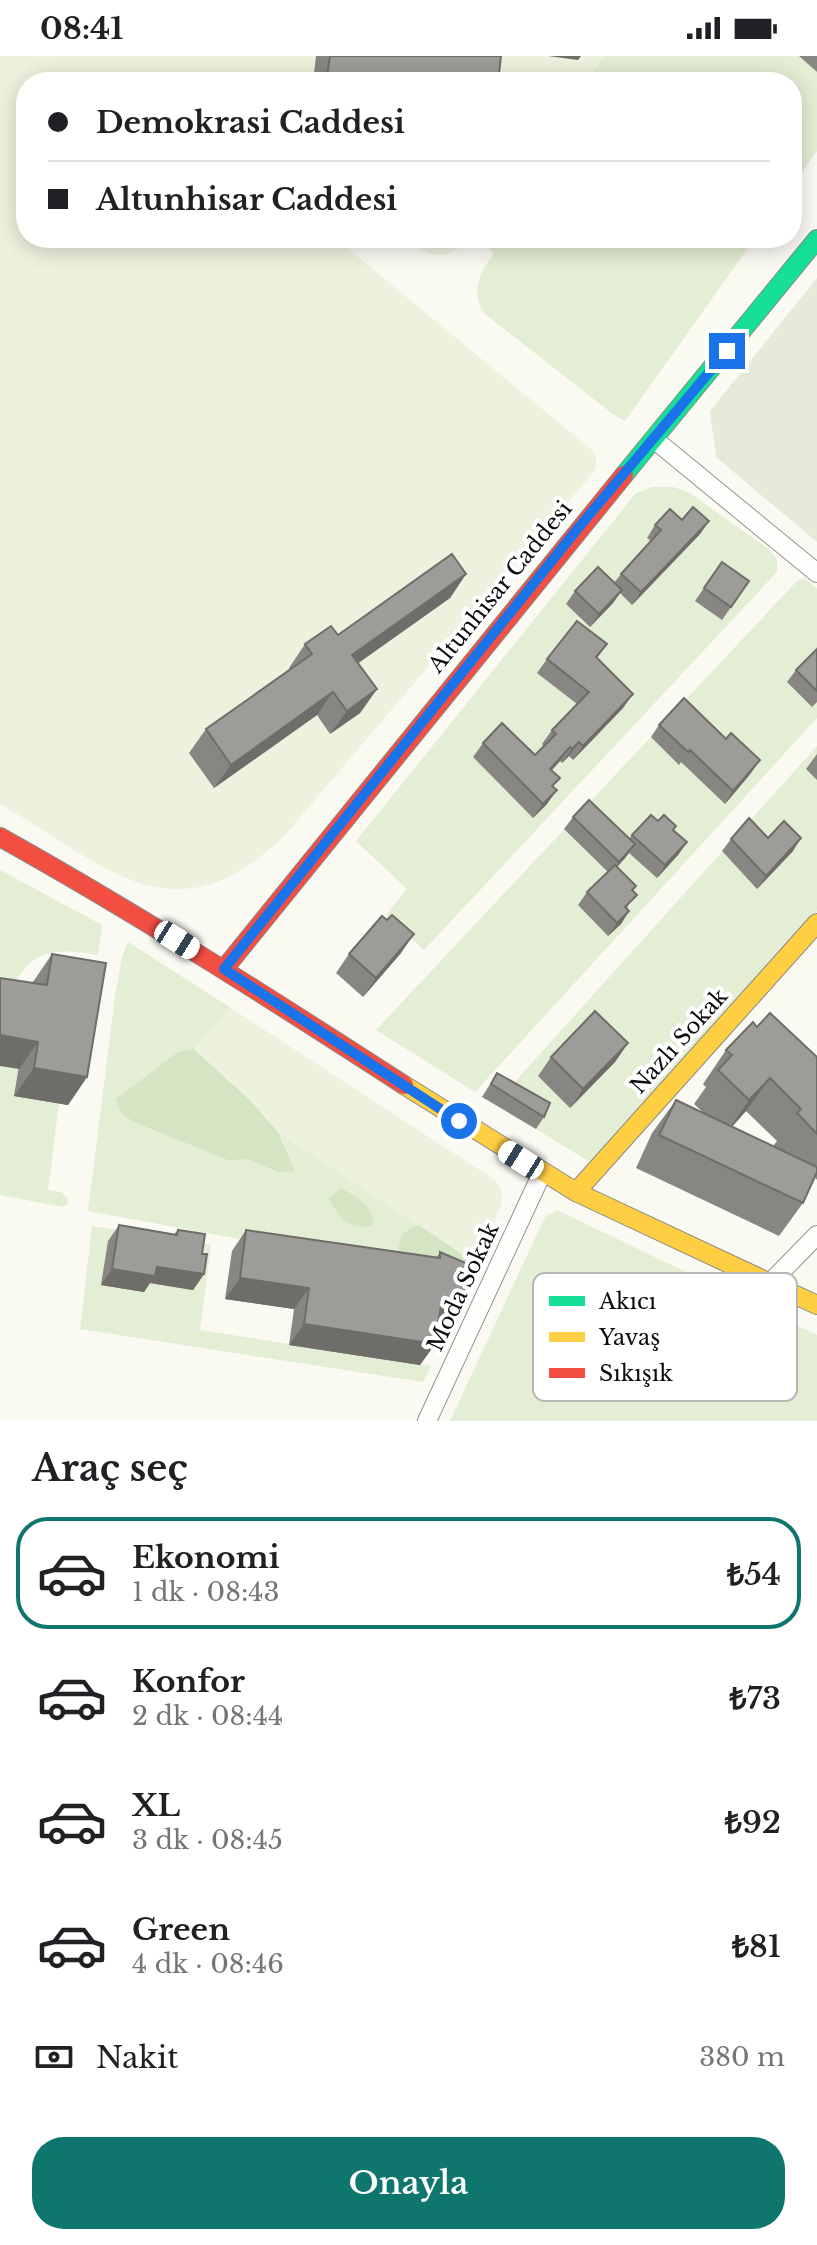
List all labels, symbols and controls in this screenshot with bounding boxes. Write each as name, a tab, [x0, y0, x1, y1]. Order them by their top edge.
text: 08:41	[40, 10, 123, 47]
text: Demokrasi Caddesi	[96, 104, 405, 141]
text: Altunhisar Caddesi	[96, 181, 397, 218]
route end	[709, 333, 745, 369]
street label: Altunhisar Caddesi	[422, 495, 578, 679]
car	[150, 917, 204, 963]
street label: Nazlı Sokak	[625, 982, 734, 1099]
route start	[441, 1103, 477, 1139]
car	[494, 1137, 548, 1183]
street label: Moda Sokak	[421, 1218, 505, 1356]
legend	[533, 1273, 797, 1401]
text: Akıcı	[598, 1288, 657, 1315]
text: Yavaş	[598, 1324, 660, 1351]
text: Sıkışık	[599, 1360, 673, 1387]
text: Araç seç	[32, 1446, 188, 1491]
icon: car	[36, 1537, 108, 1609]
text: Ekonomi	[132, 1539, 279, 1576]
text: ₺54	[727, 1556, 781, 1593]
text: 1 dk · 08:43	[132, 1576, 280, 1608]
icon: car	[36, 1661, 108, 1733]
text: Konfor	[132, 1663, 245, 1700]
text: ₺73	[730, 1680, 781, 1717]
text: 2 dk · 08:44	[132, 1700, 283, 1732]
icon: car	[36, 1785, 108, 1857]
text: XL	[132, 1787, 180, 1824]
text: ₺92	[725, 1804, 781, 1841]
text: 3 dk · 08:45	[132, 1824, 283, 1856]
icon: car	[36, 1909, 108, 1981]
text: Green	[132, 1911, 230, 1948]
text: ₺81	[732, 1928, 781, 1965]
text: 4 dk · 08:46	[132, 1948, 284, 1980]
icon: cash	[32, 2035, 76, 2079]
text: Nakit	[96, 2039, 179, 2076]
text: 380 m	[699, 2041, 785, 2073]
button: Onayla	[32, 2137, 785, 2229]

